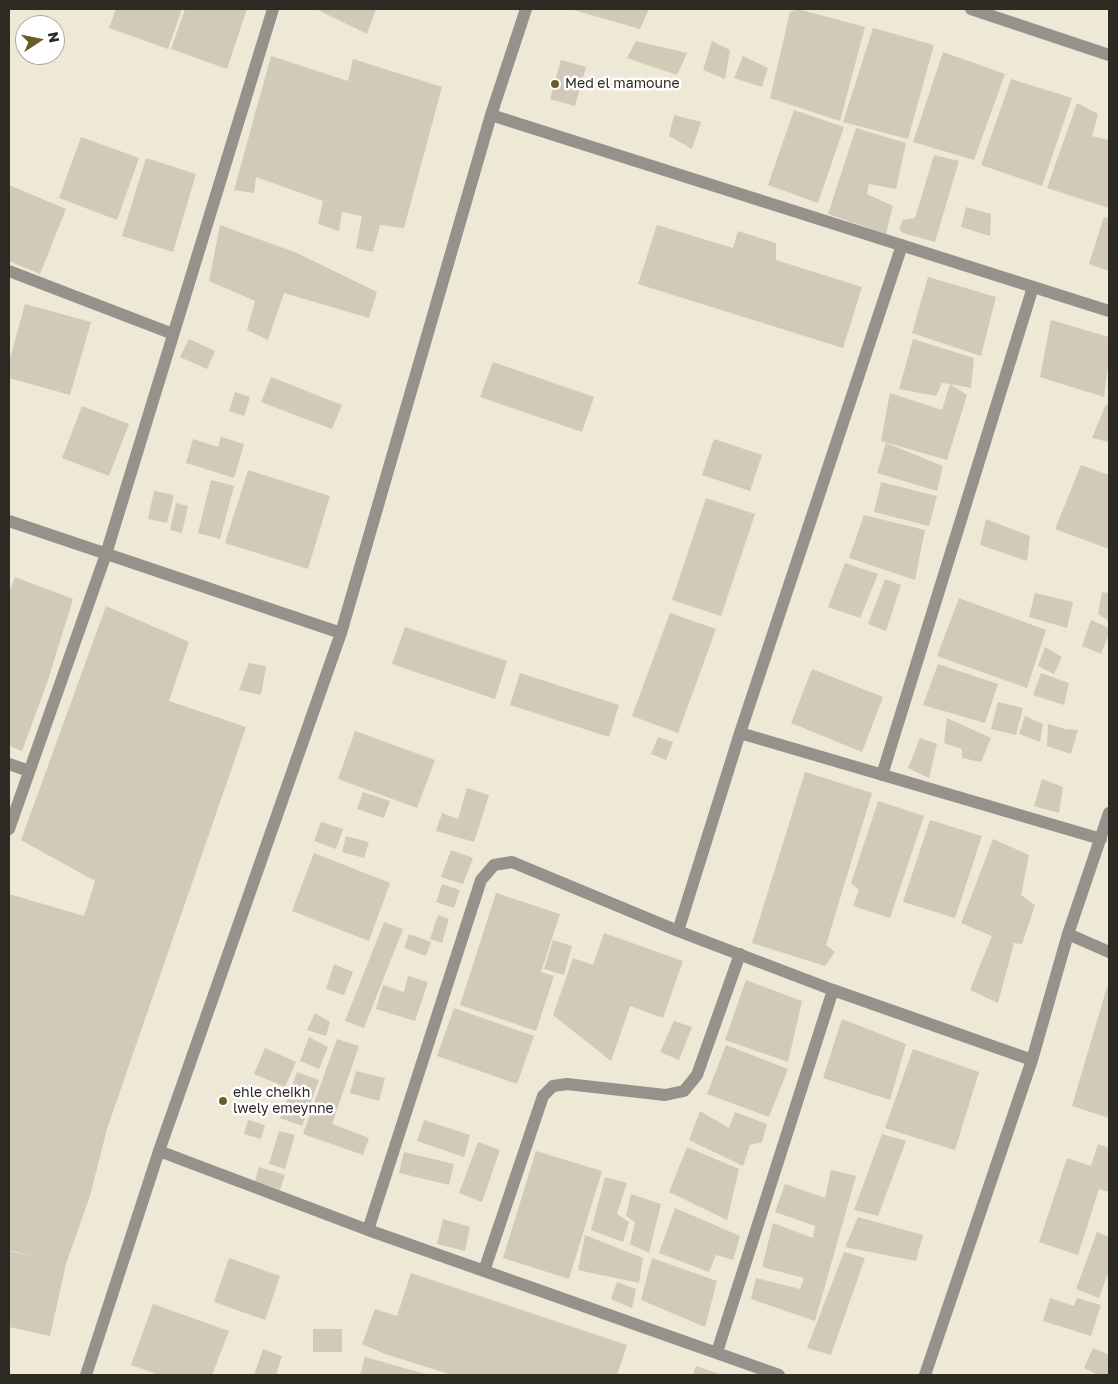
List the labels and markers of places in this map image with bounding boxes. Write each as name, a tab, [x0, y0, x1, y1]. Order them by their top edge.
place label: Med el mamoune	[565, 76, 680, 92]
marker: Med el mamoune	[549, 78, 561, 90]
place label: ehle cheikh lwely emeynne	[233, 1085, 334, 1118]
marker: ehle cheikh lwely emeynne	[217, 1095, 229, 1107]

